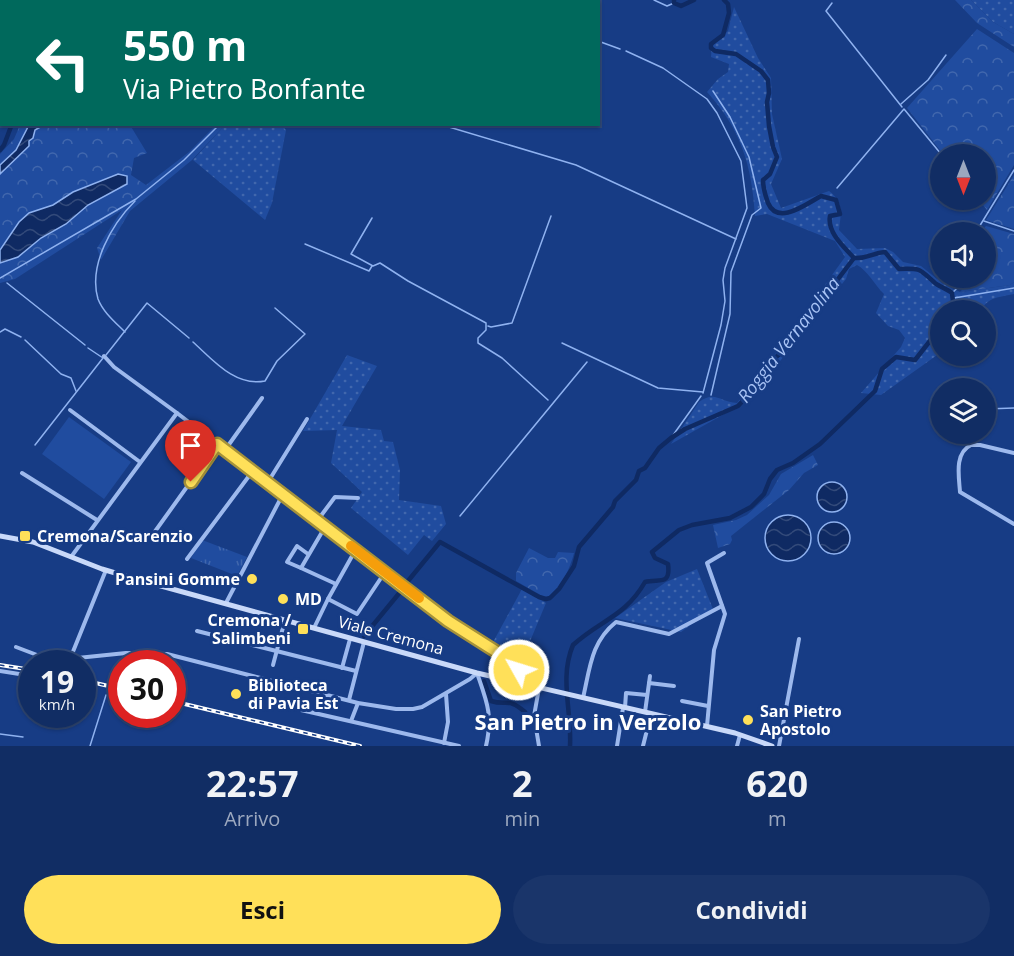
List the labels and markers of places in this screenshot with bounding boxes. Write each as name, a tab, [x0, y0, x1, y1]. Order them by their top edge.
pin	[165, 420, 216, 482]
place label: Cremona/Scarenzio	[37, 525, 193, 547]
marker: Cremona/Scarenzio	[18, 529, 32, 543]
place label: Pansini Gomme	[115, 568, 240, 590]
marker: Pansini Gomme	[245, 572, 259, 586]
place label: MD	[295, 588, 322, 610]
marker: MD	[276, 592, 290, 606]
place label: Cremona / Salimbeni	[208, 609, 291, 649]
marker: Cremona / Salimbeni	[296, 622, 310, 636]
place label: Biblioteca di Pavia Est	[248, 674, 339, 714]
marker: Biblioteca di Pavia Est	[229, 687, 243, 701]
place label: San Pietro Apostolo	[760, 700, 842, 740]
marker: San Pietro Apostolo	[741, 713, 755, 727]

